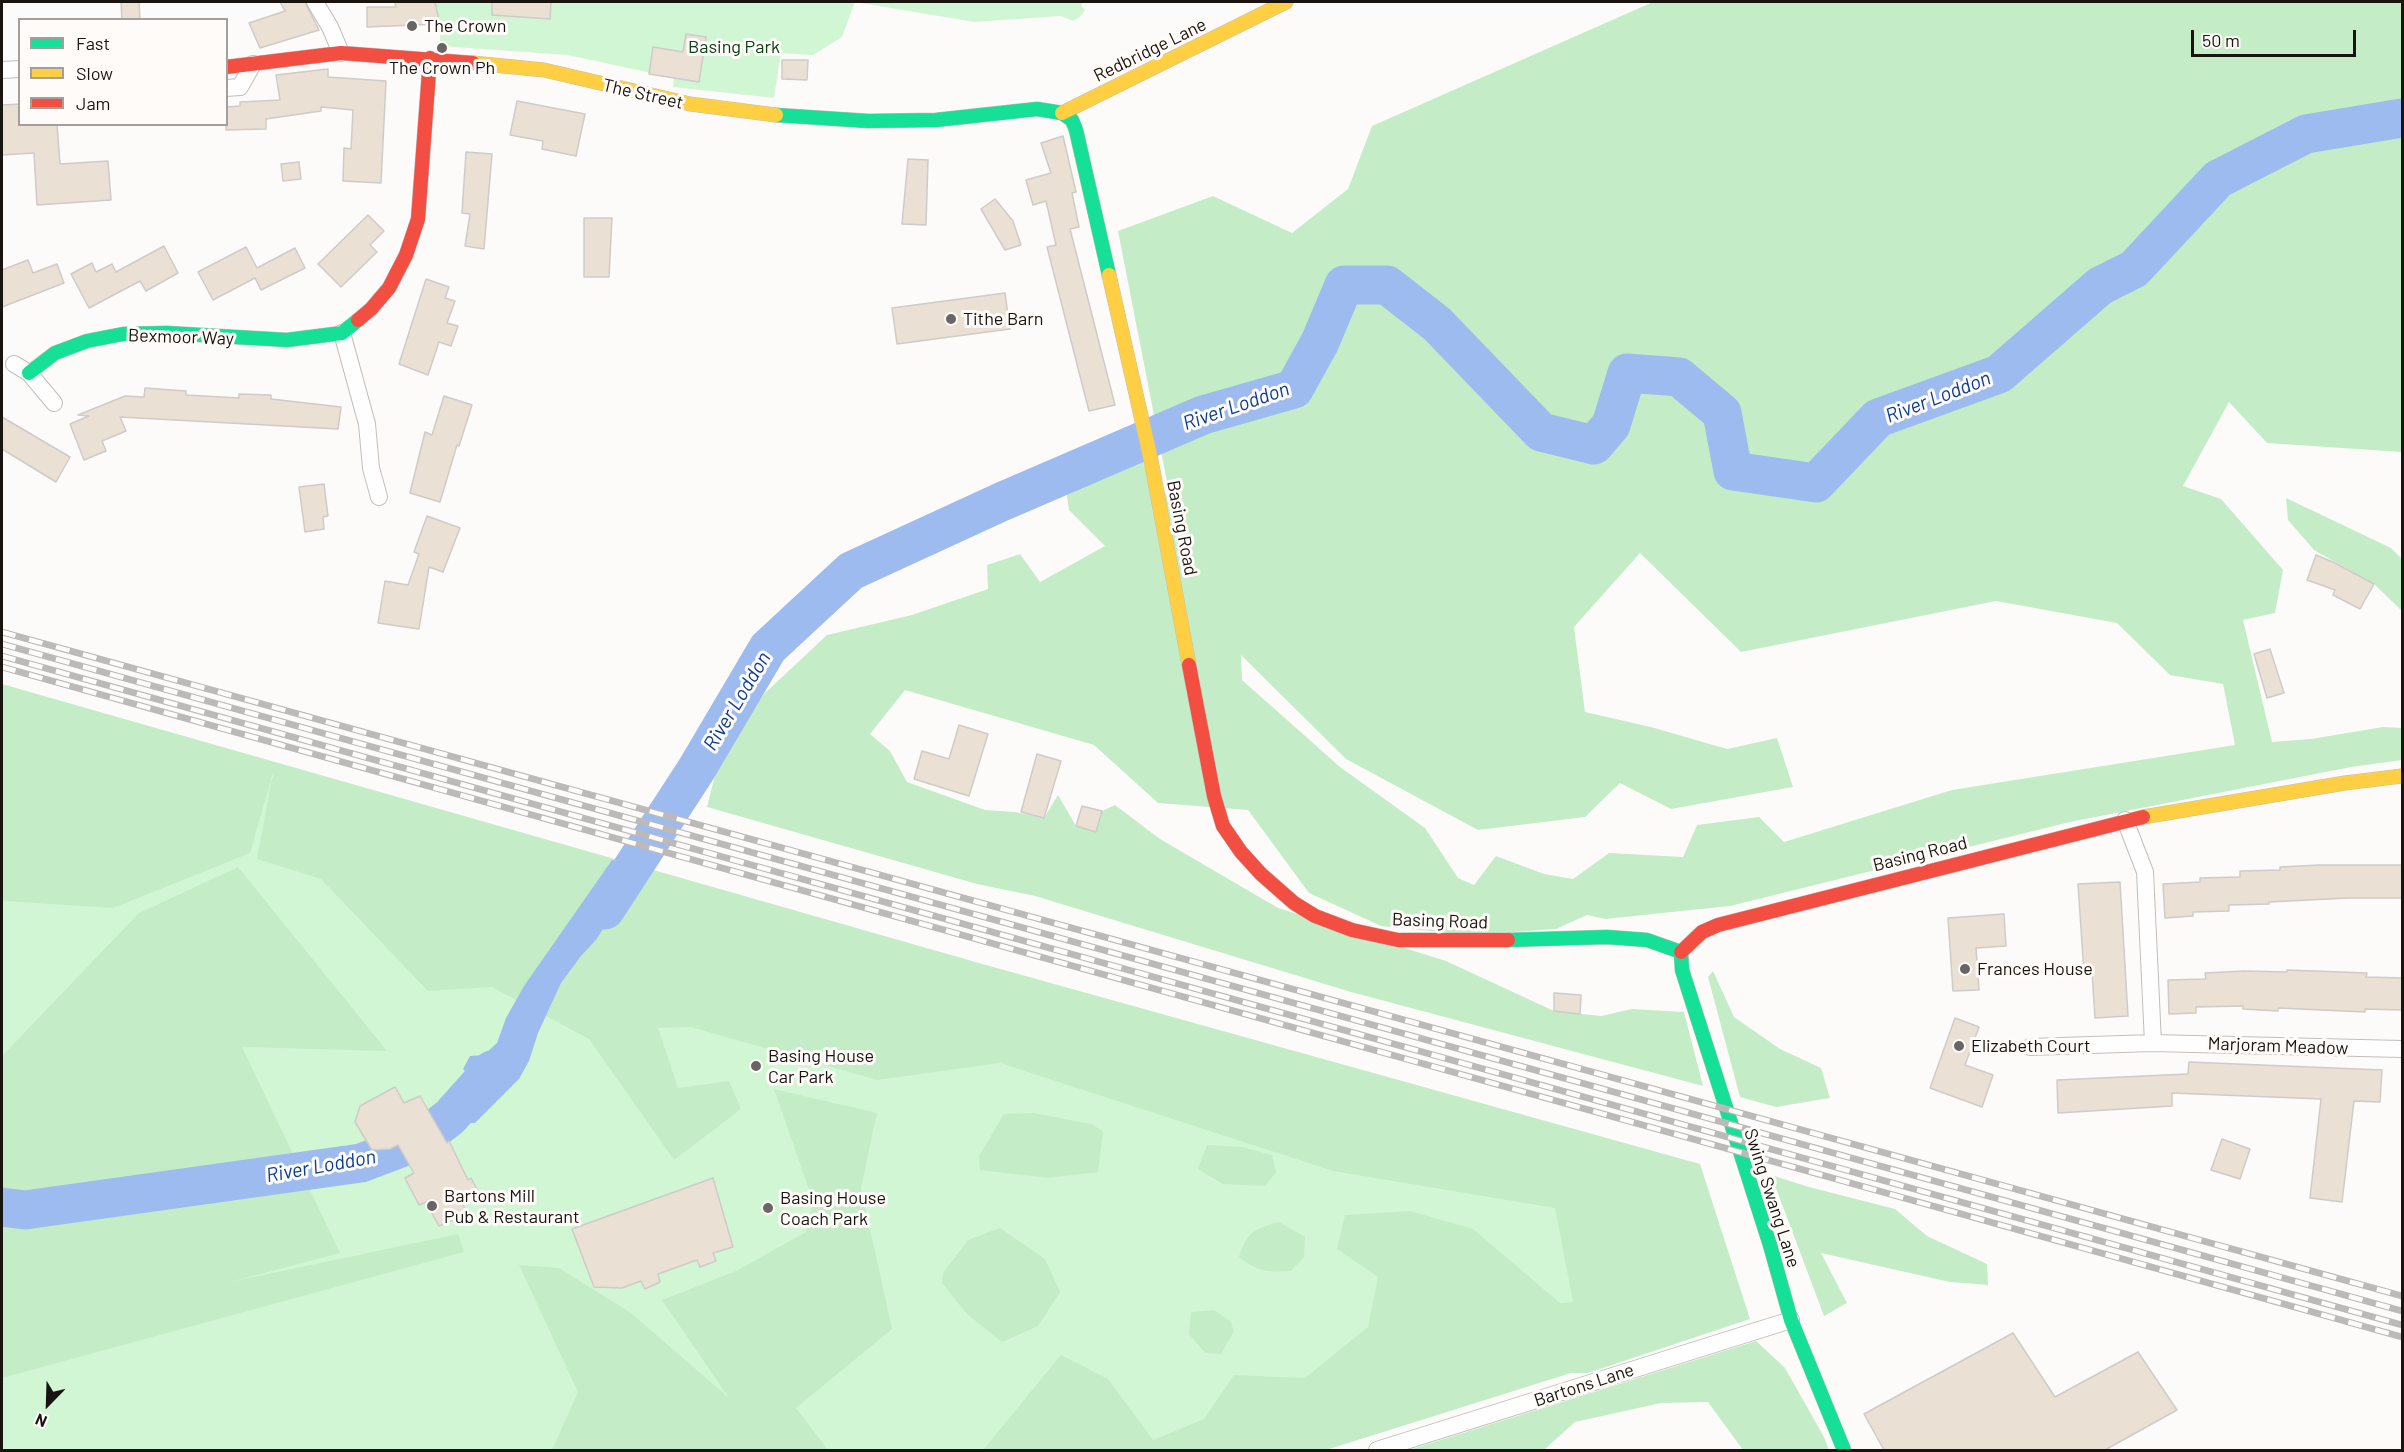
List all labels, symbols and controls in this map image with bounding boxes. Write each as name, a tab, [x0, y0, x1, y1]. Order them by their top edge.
street label: Redbridge Lane	[1090, 13, 1210, 87]
place label: The Crown	[424, 15, 507, 37]
legend	[18, 18, 228, 126]
scale bar	[2194, 18, 2359, 56]
marker: The Crown	[405, 19, 419, 33]
text: 50 m	[2202, 29, 2240, 51]
text: Fast	[76, 32, 110, 54]
park label: Basing Park	[688, 36, 780, 58]
marker: The Crown Ph	[435, 41, 449, 55]
place label: The Crown Ph	[389, 57, 495, 79]
text: Slow	[76, 62, 113, 84]
street label: The Street	[601, 74, 685, 114]
text: Jam	[76, 92, 110, 114]
place label: Tithe Barn	[963, 308, 1044, 330]
marker: Tithe Barn	[944, 312, 958, 326]
street label: Bexmoor Way	[128, 324, 234, 350]
water label: River Loddon	[1882, 366, 1994, 428]
water label: River Loddon	[1180, 377, 1292, 435]
street label: Basing Road	[1162, 479, 1202, 577]
water label: River Loddon	[698, 647, 776, 755]
street label: Basing Road	[1871, 832, 1969, 876]
street label: Basing Road	[1391, 909, 1489, 933]
place label: Frances House	[1977, 958, 2093, 980]
marker: Frances House	[1958, 962, 1972, 976]
street label: Marjoram Meadow	[2207, 1033, 2349, 1059]
place label: Elizabeth Court	[1971, 1035, 2091, 1057]
marker: Elizabeth Court	[1952, 1039, 1966, 1053]
place label: Basing House Car Park	[768, 1045, 874, 1088]
marker: Basing House Car Park	[749, 1059, 763, 1073]
street label: Swing Swang Lane	[1739, 1126, 1805, 1270]
water label: River Loddon	[264, 1145, 378, 1187]
place label: Bartons Mill Pub & Restaurant	[444, 1185, 580, 1228]
place label: Basing House Coach Park	[780, 1187, 886, 1230]
marker: Bartons Mill Pub & Restaurant	[425, 1199, 439, 1213]
marker: Basing House Coach Park	[761, 1201, 775, 1215]
street label: Bartons Lane	[1531, 1359, 1637, 1411]
north arrow	[18, 1374, 78, 1434]
text: N	[32, 1410, 49, 1432]

